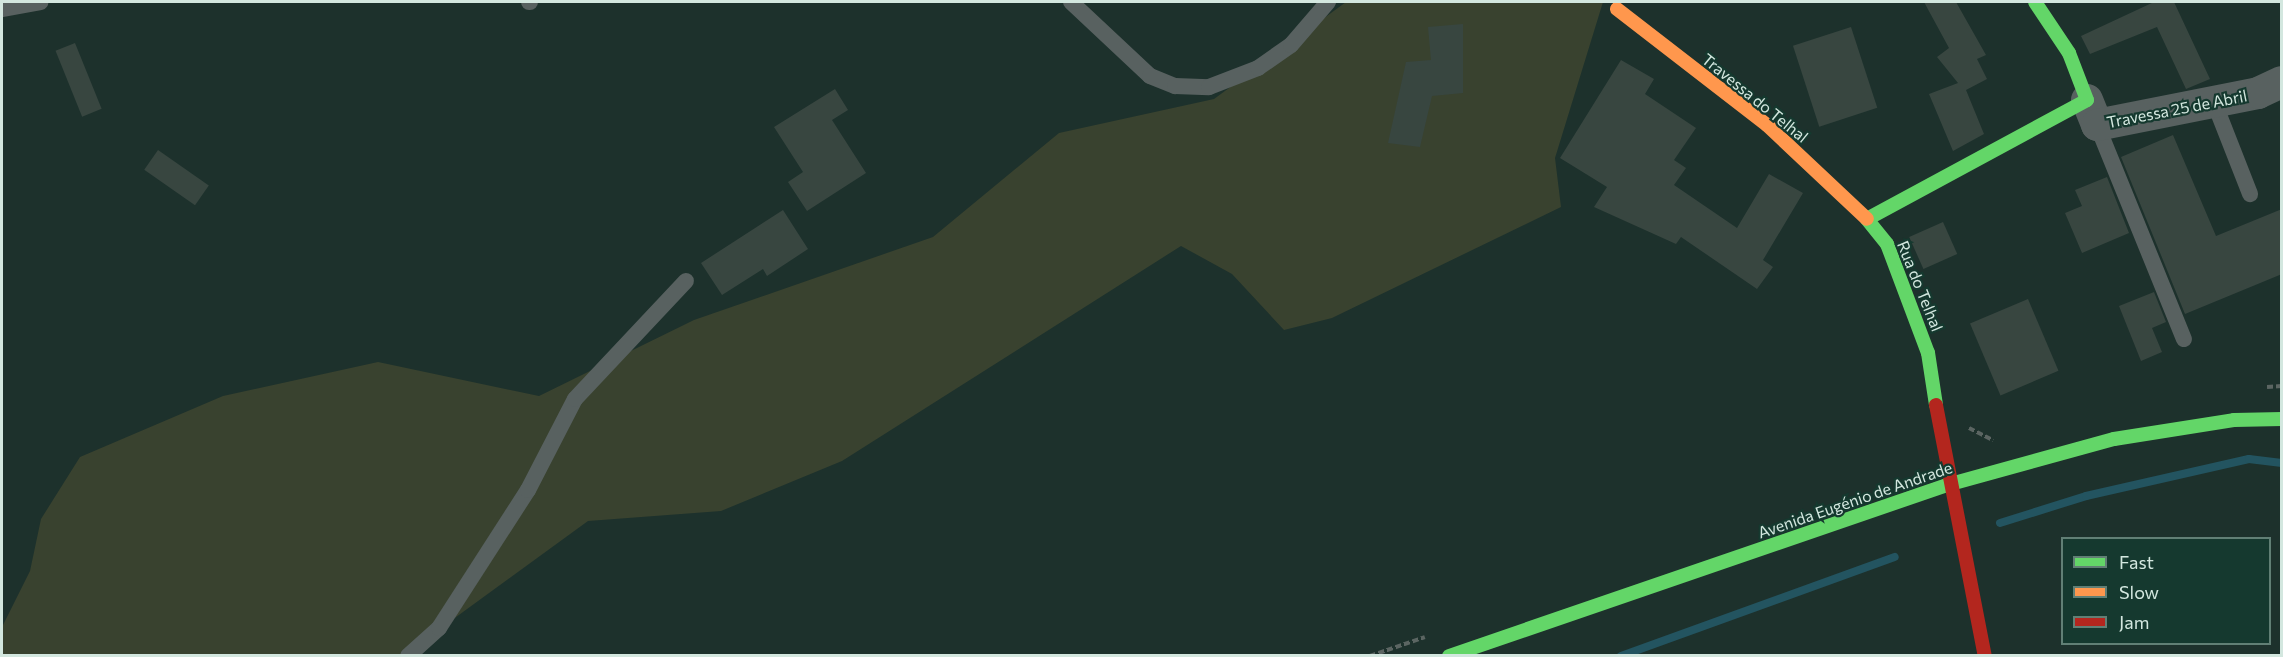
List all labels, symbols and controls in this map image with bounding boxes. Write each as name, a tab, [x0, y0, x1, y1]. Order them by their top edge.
street label: Travessa do Telhal	[1698, 49, 1812, 147]
street label: Travessa 25 de Abril	[2105, 86, 2249, 132]
street label: Rua do Telhal	[1893, 238, 1947, 334]
street label: Avenida Eugénio de Andrade	[1755, 458, 1955, 542]
legend	[2061, 537, 2271, 645]
text: Fast	[2119, 551, 2154, 573]
text: Slow	[2119, 581, 2159, 603]
text: Jam	[2119, 611, 2149, 633]

